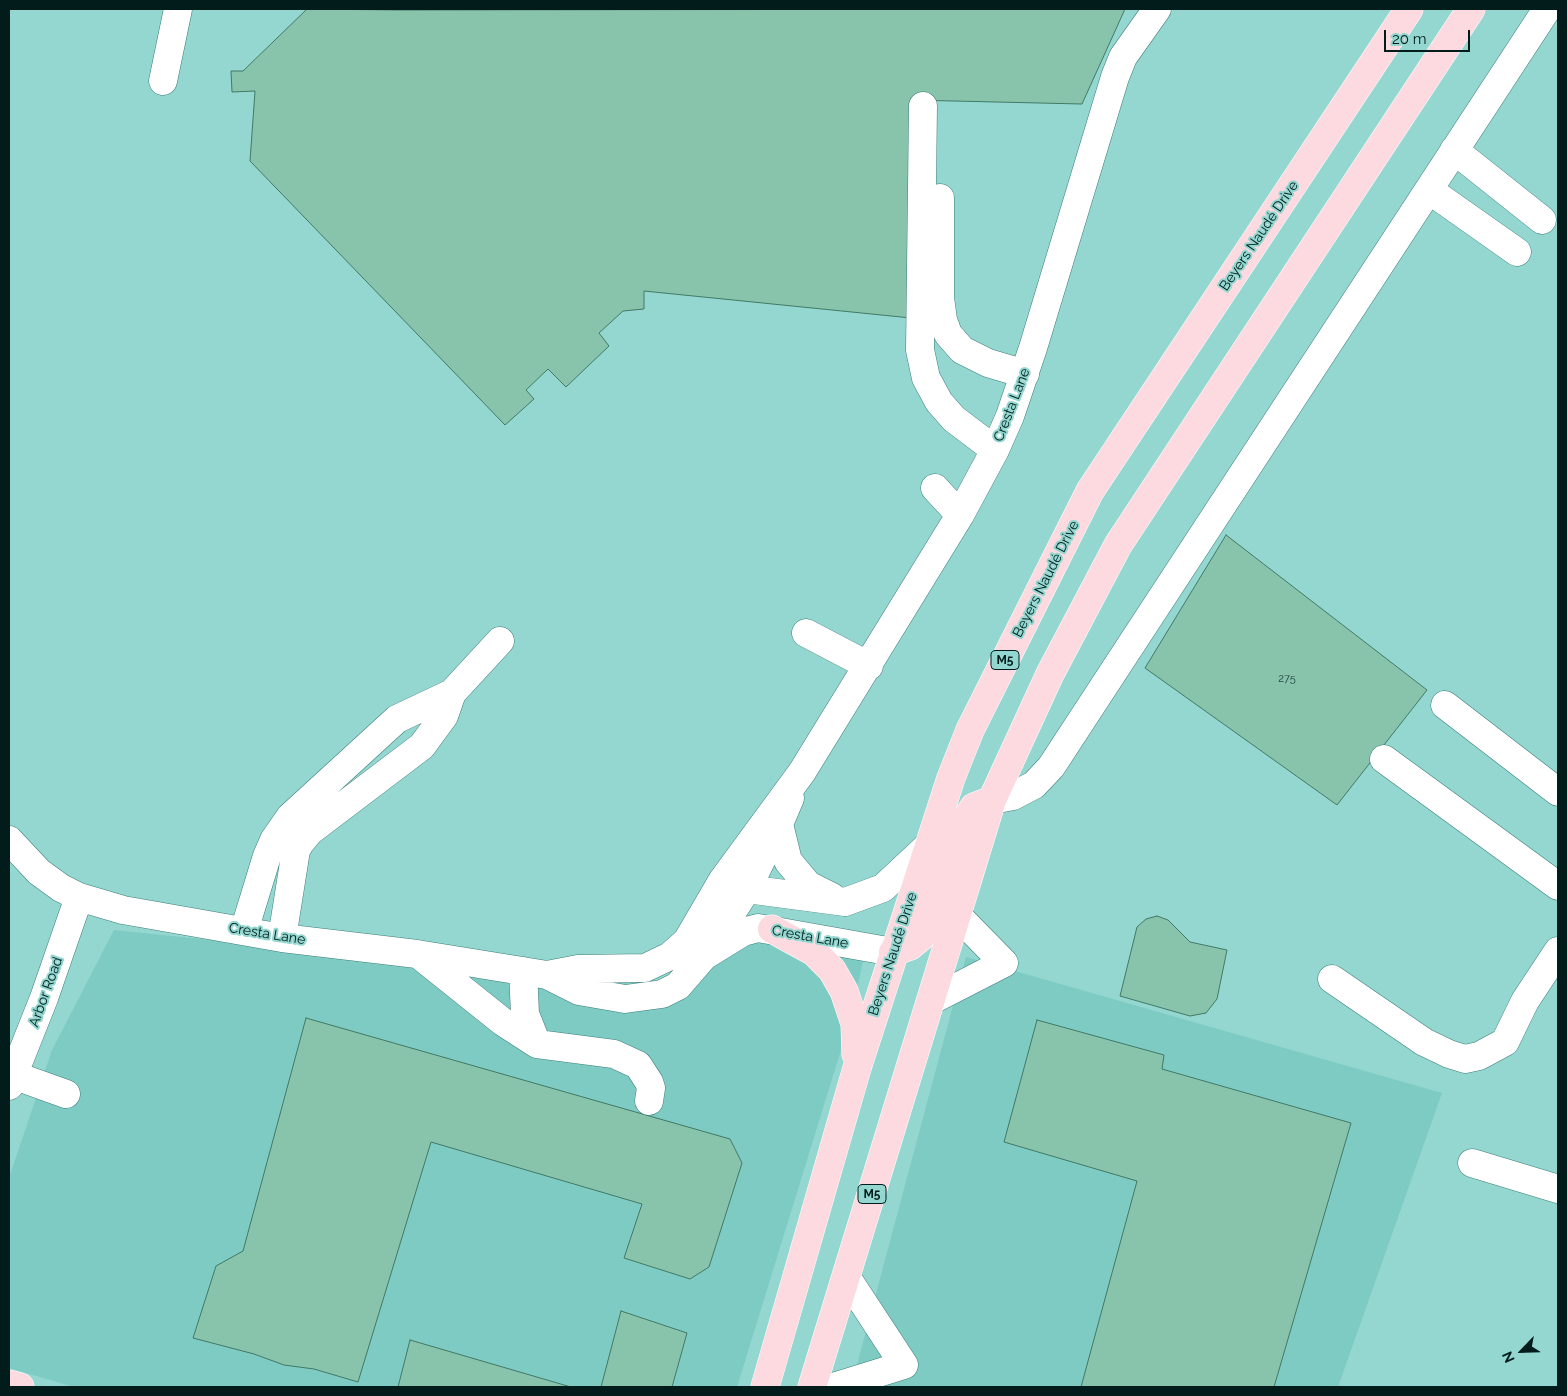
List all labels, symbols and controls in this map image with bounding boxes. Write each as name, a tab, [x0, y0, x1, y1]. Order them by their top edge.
scale bar	[1387, 20, 1473, 52]
text: 20 m	[1392, 30, 1427, 48]
street label: Beyers Naudé Drive	[1216, 178, 1302, 294]
street label: Cresta Lane	[990, 366, 1034, 444]
street label: Beyers Naudé Drive	[1009, 518, 1083, 640]
road number: M5	[991, 650, 1019, 670]
house number: 275	[1278, 672, 1296, 686]
street label: Beyers Naudé Drive	[865, 890, 921, 1018]
street label: Cresta Lane	[227, 920, 307, 948]
street label: Cresta Lane	[770, 922, 850, 952]
street label: Arbor Road	[26, 955, 66, 1029]
road number: M5	[858, 1184, 886, 1204]
north arrow	[1497, 1326, 1547, 1376]
text: N	[1499, 1349, 1518, 1365]

